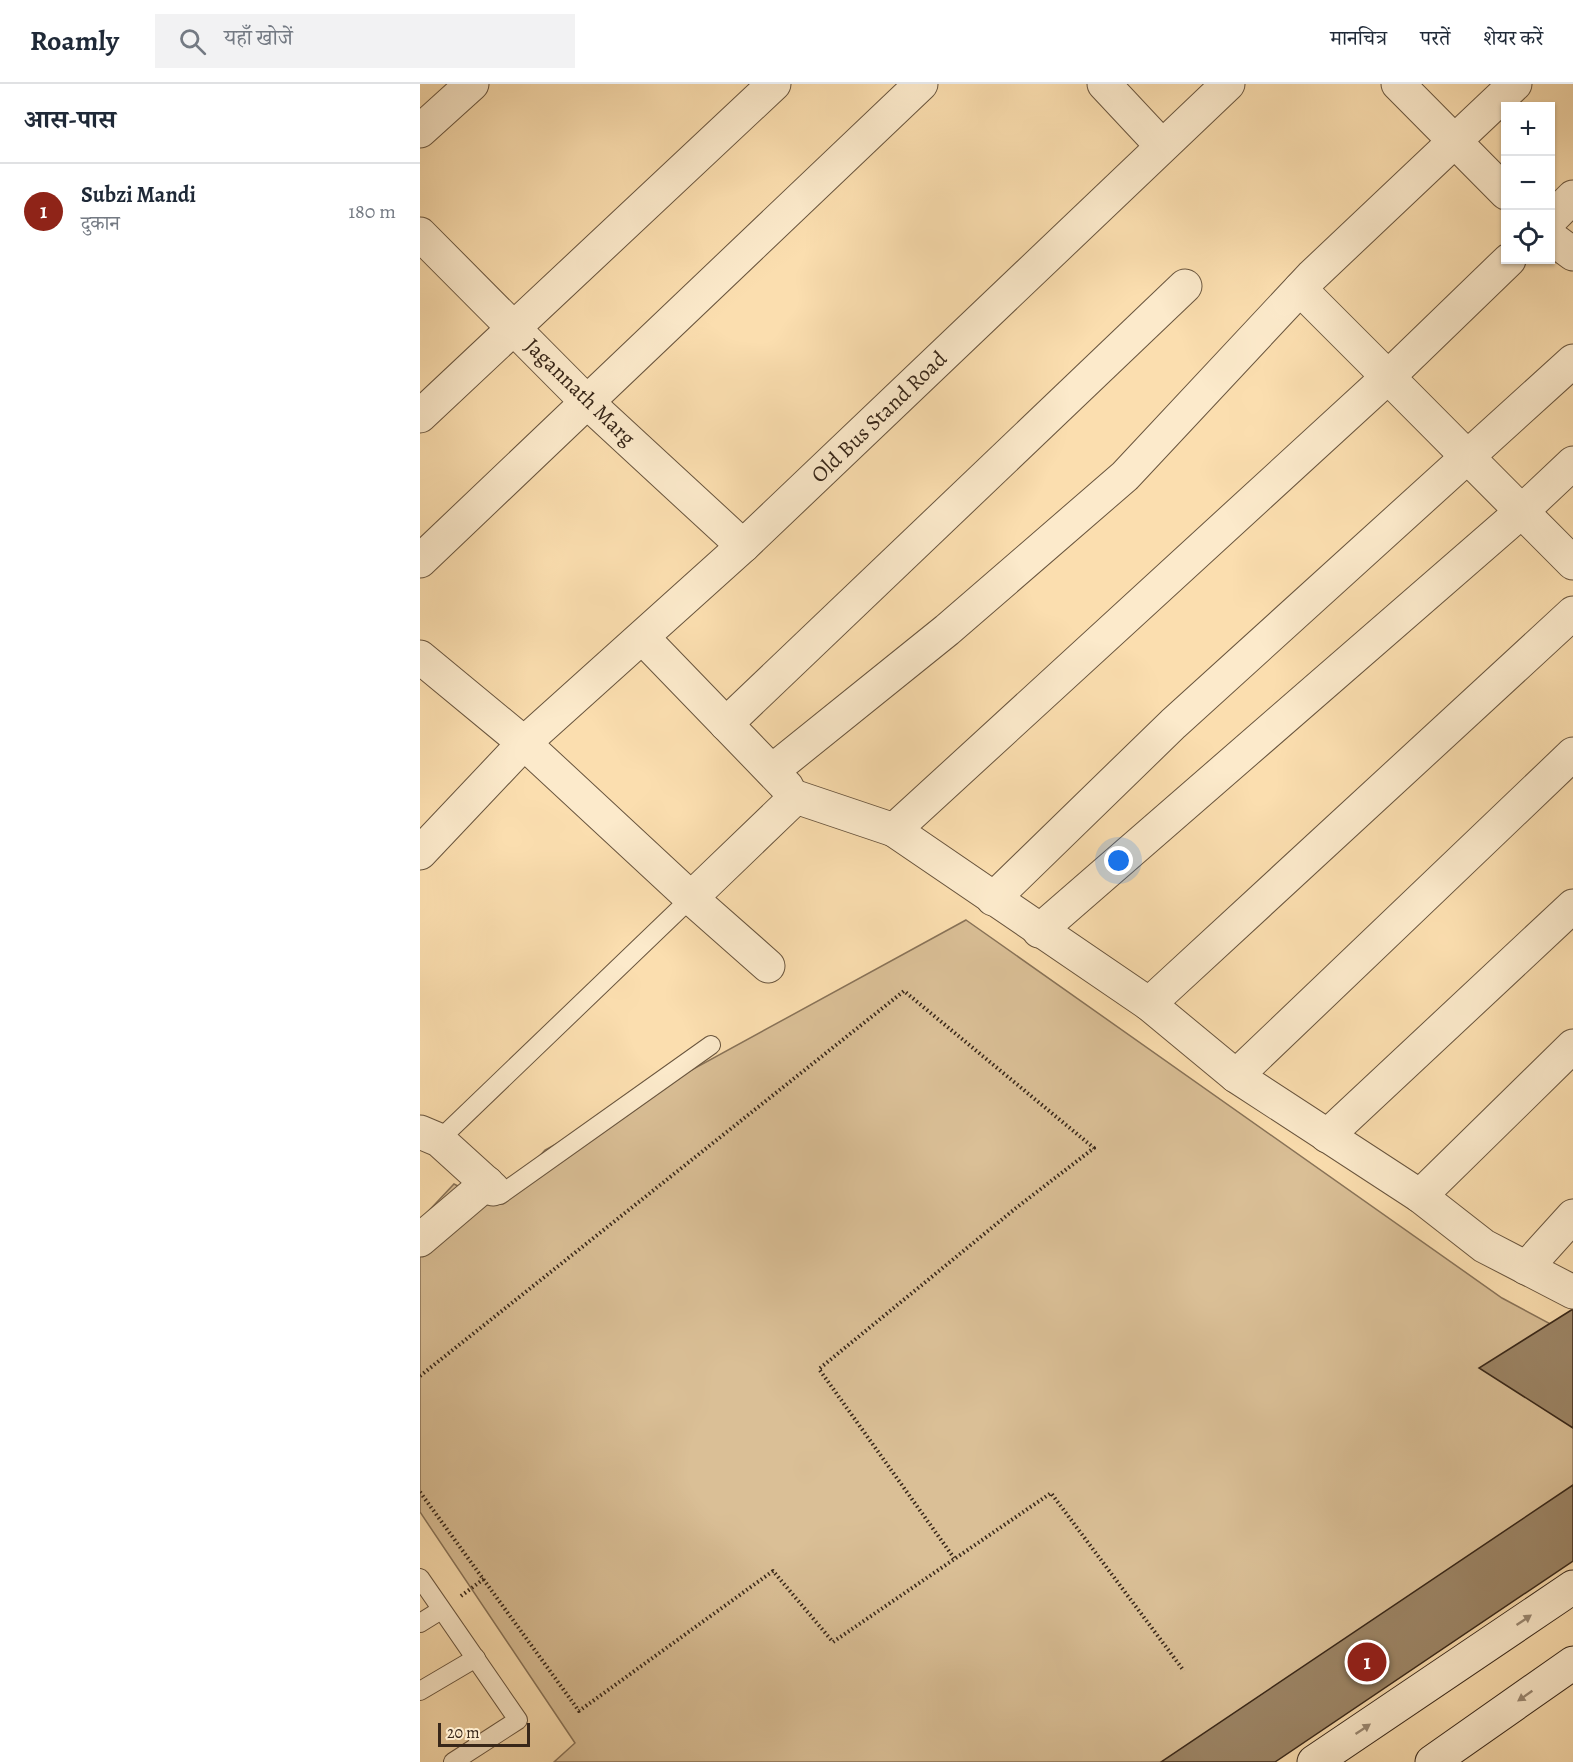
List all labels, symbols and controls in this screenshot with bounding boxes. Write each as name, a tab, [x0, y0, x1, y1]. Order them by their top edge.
search box	[155, 14, 575, 68]
text: Roamly	[30, 22, 119, 60]
text: यहाँ खोजें	[224, 23, 293, 53]
text: मानचित्र	[1330, 24, 1387, 52]
text: परतें	[1420, 24, 1450, 52]
text: शेयर करें	[1483, 24, 1543, 52]
icon: search	[176, 25, 209, 58]
text: आस-पास	[24, 102, 116, 137]
map controls	[1501, 102, 1555, 264]
button: +	[1501, 102, 1555, 156]
button: −	[1501, 156, 1555, 210]
text: Subzi Mandi	[81, 180, 196, 210]
text: 1	[40, 198, 47, 225]
text: 180 m	[348, 198, 396, 225]
text: दुकान	[81, 210, 120, 237]
button: locate	[1501, 210, 1555, 264]
street label: Jagannath Marg	[518, 331, 642, 453]
street label: Old Bus Stand Road	[804, 344, 954, 490]
your location	[1104, 846, 1133, 875]
one-way arrow	[1516, 1614, 1532, 1626]
pin: 1	[1348, 1640, 1386, 1684]
one-way arrow	[1518, 1690, 1534, 1702]
scale bar	[438, 1720, 530, 1748]
text: 20 m	[447, 1722, 480, 1744]
one-way arrow	[1354, 1723, 1370, 1735]

